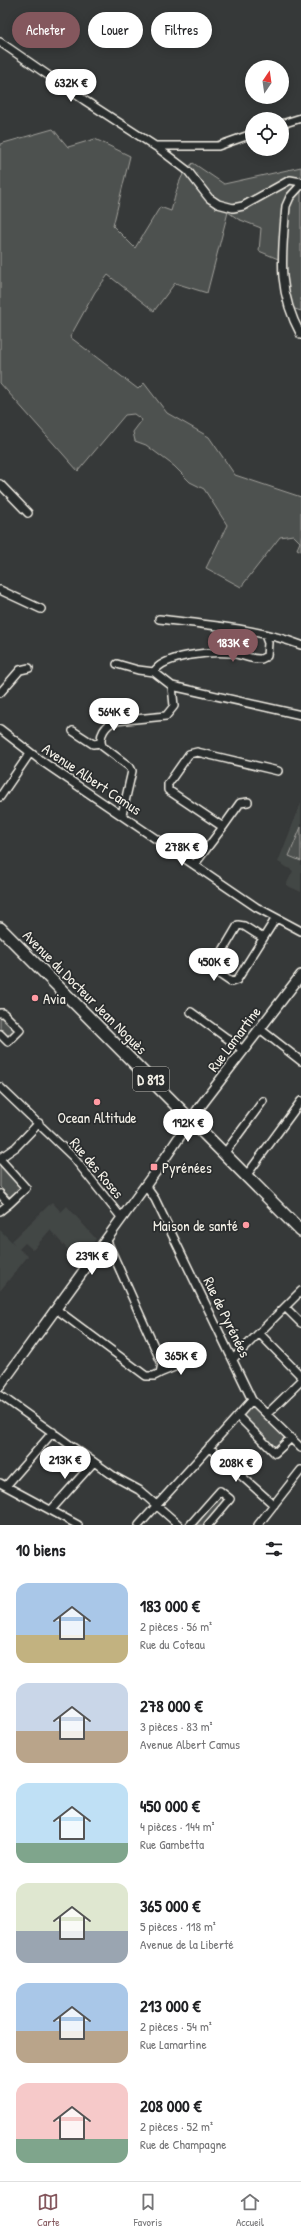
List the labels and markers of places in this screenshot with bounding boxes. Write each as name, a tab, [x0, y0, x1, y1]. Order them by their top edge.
pin: 632K €	[38, 69, 104, 103]
pin: 183K €	[200, 629, 266, 663]
pin: 564K €	[81, 698, 147, 732]
pin: 278K €	[149, 833, 215, 867]
pin: 450K €	[181, 948, 247, 982]
place label: Avia	[43, 988, 66, 1009]
marker: Avia	[30, 993, 40, 1003]
marker: Ocean Altitude	[92, 1097, 102, 1107]
place label: Ocean Altitude	[57, 1107, 137, 1128]
pin: 192K €	[155, 1109, 221, 1143]
place label: Pyrénées	[162, 1157, 212, 1178]
marker: Pyrénées	[149, 1162, 159, 1172]
place label: Maison de santé	[153, 1215, 238, 1236]
marker: Maison de santé	[241, 1220, 251, 1230]
pin: 239K €	[59, 1242, 125, 1276]
pin: 365K €	[148, 1342, 214, 1376]
pin: 213K €	[32, 1446, 98, 1480]
pin: 208K €	[203, 1449, 269, 1483]

